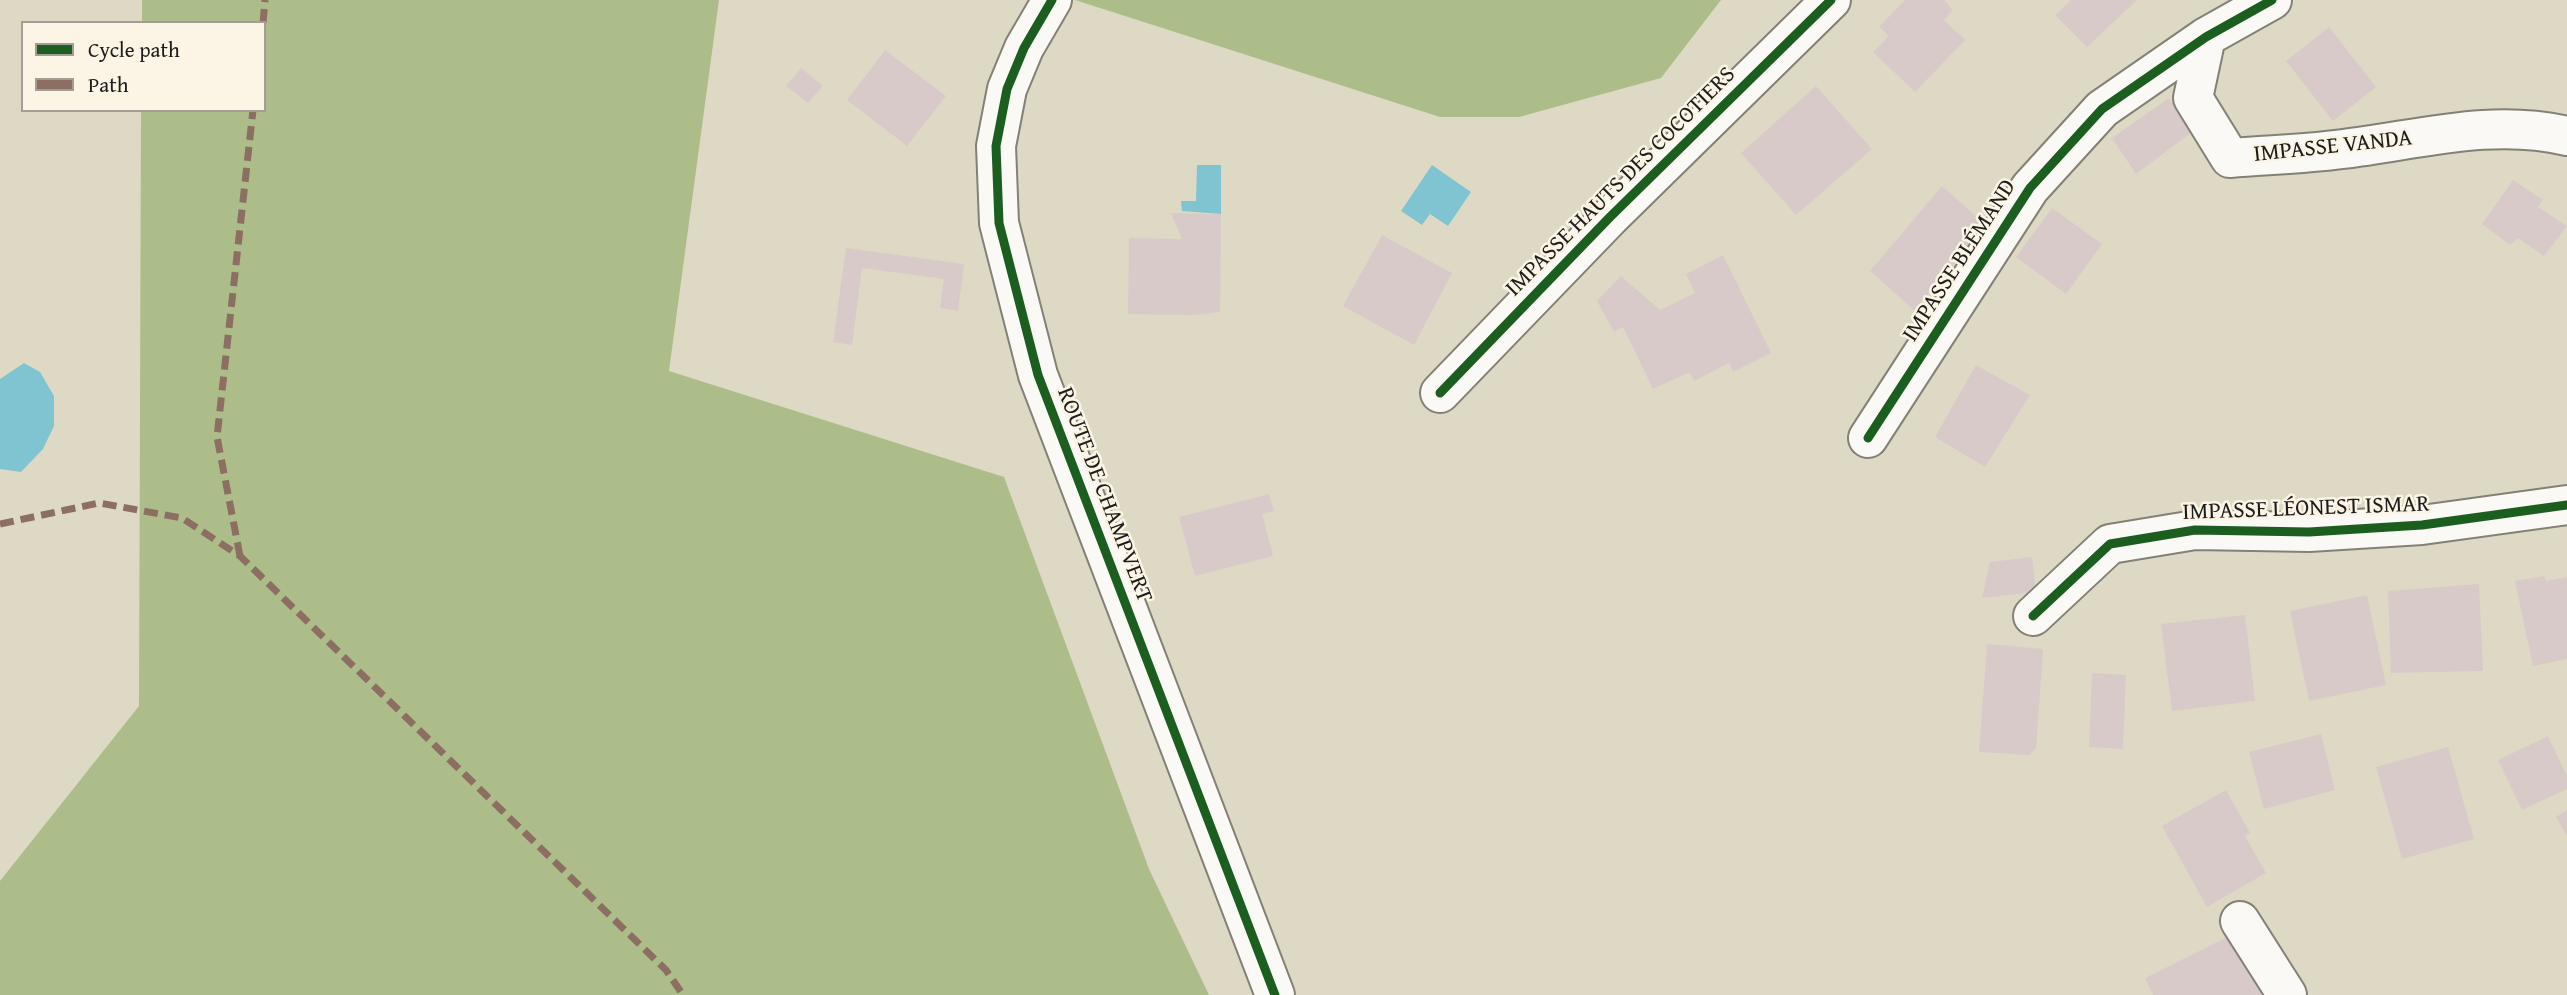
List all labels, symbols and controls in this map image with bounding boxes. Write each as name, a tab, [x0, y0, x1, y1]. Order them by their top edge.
legend	[21, 21, 266, 112]
text: Cycle path	[88, 34, 180, 65]
street label: IMPASSE HAUTS DES COCOTIERS	[1500, 61, 1742, 303]
text: Path	[88, 69, 128, 100]
street label: IMPASSE VANDA	[2252, 125, 2414, 169]
street label: IMPASSE BLÉMAND	[1897, 175, 2023, 347]
street label: ROUTE DE CHAMPVERT	[1050, 384, 1158, 606]
street label: IMPASSE LÉONEST ISMAR	[2182, 491, 2430, 527]

